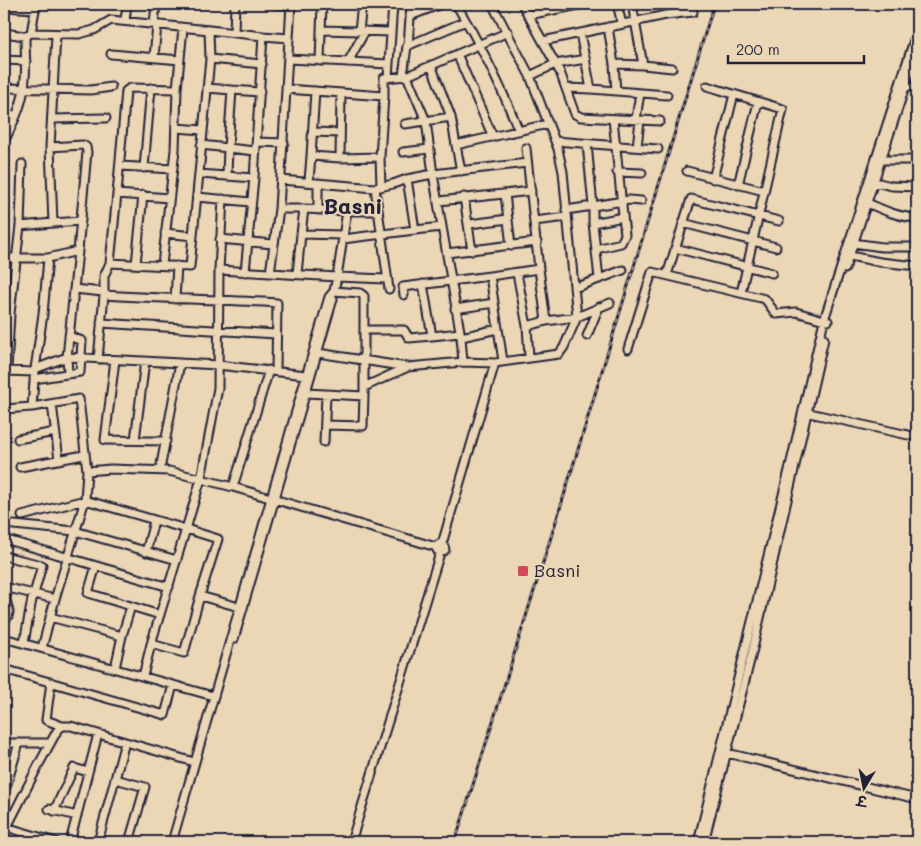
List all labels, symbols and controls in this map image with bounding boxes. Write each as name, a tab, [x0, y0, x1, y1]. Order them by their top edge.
scale bar	[728, 32, 865, 64]
text: 200 m	[736, 39, 780, 59]
district label: Basni	[323, 191, 383, 220]
place label: Basni	[534, 558, 581, 582]
marker: Basni	[516, 564, 530, 578]
north arrow	[838, 764, 888, 814]
text: उ	[854, 791, 870, 812]

